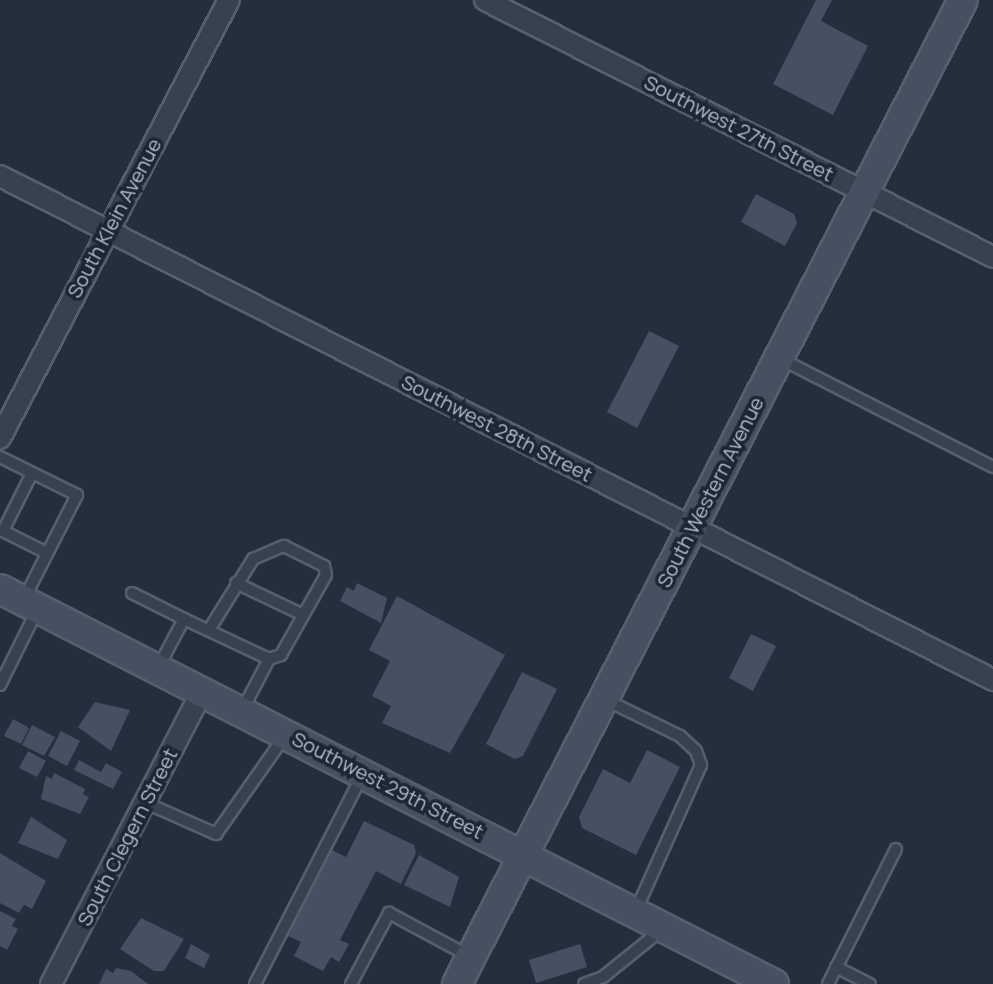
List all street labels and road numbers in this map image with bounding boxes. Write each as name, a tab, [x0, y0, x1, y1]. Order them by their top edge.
street label: Southwest 27th Street	[640, 70, 838, 186]
street label: South Klein Avenue	[62, 134, 166, 302]
street label: Southwest 28th Street	[398, 369, 596, 487]
street label: South Western Avenue	[652, 393, 768, 591]
street label: Southwest 29th Street	[288, 726, 488, 844]
street label: South Clegern Street	[72, 744, 182, 930]

